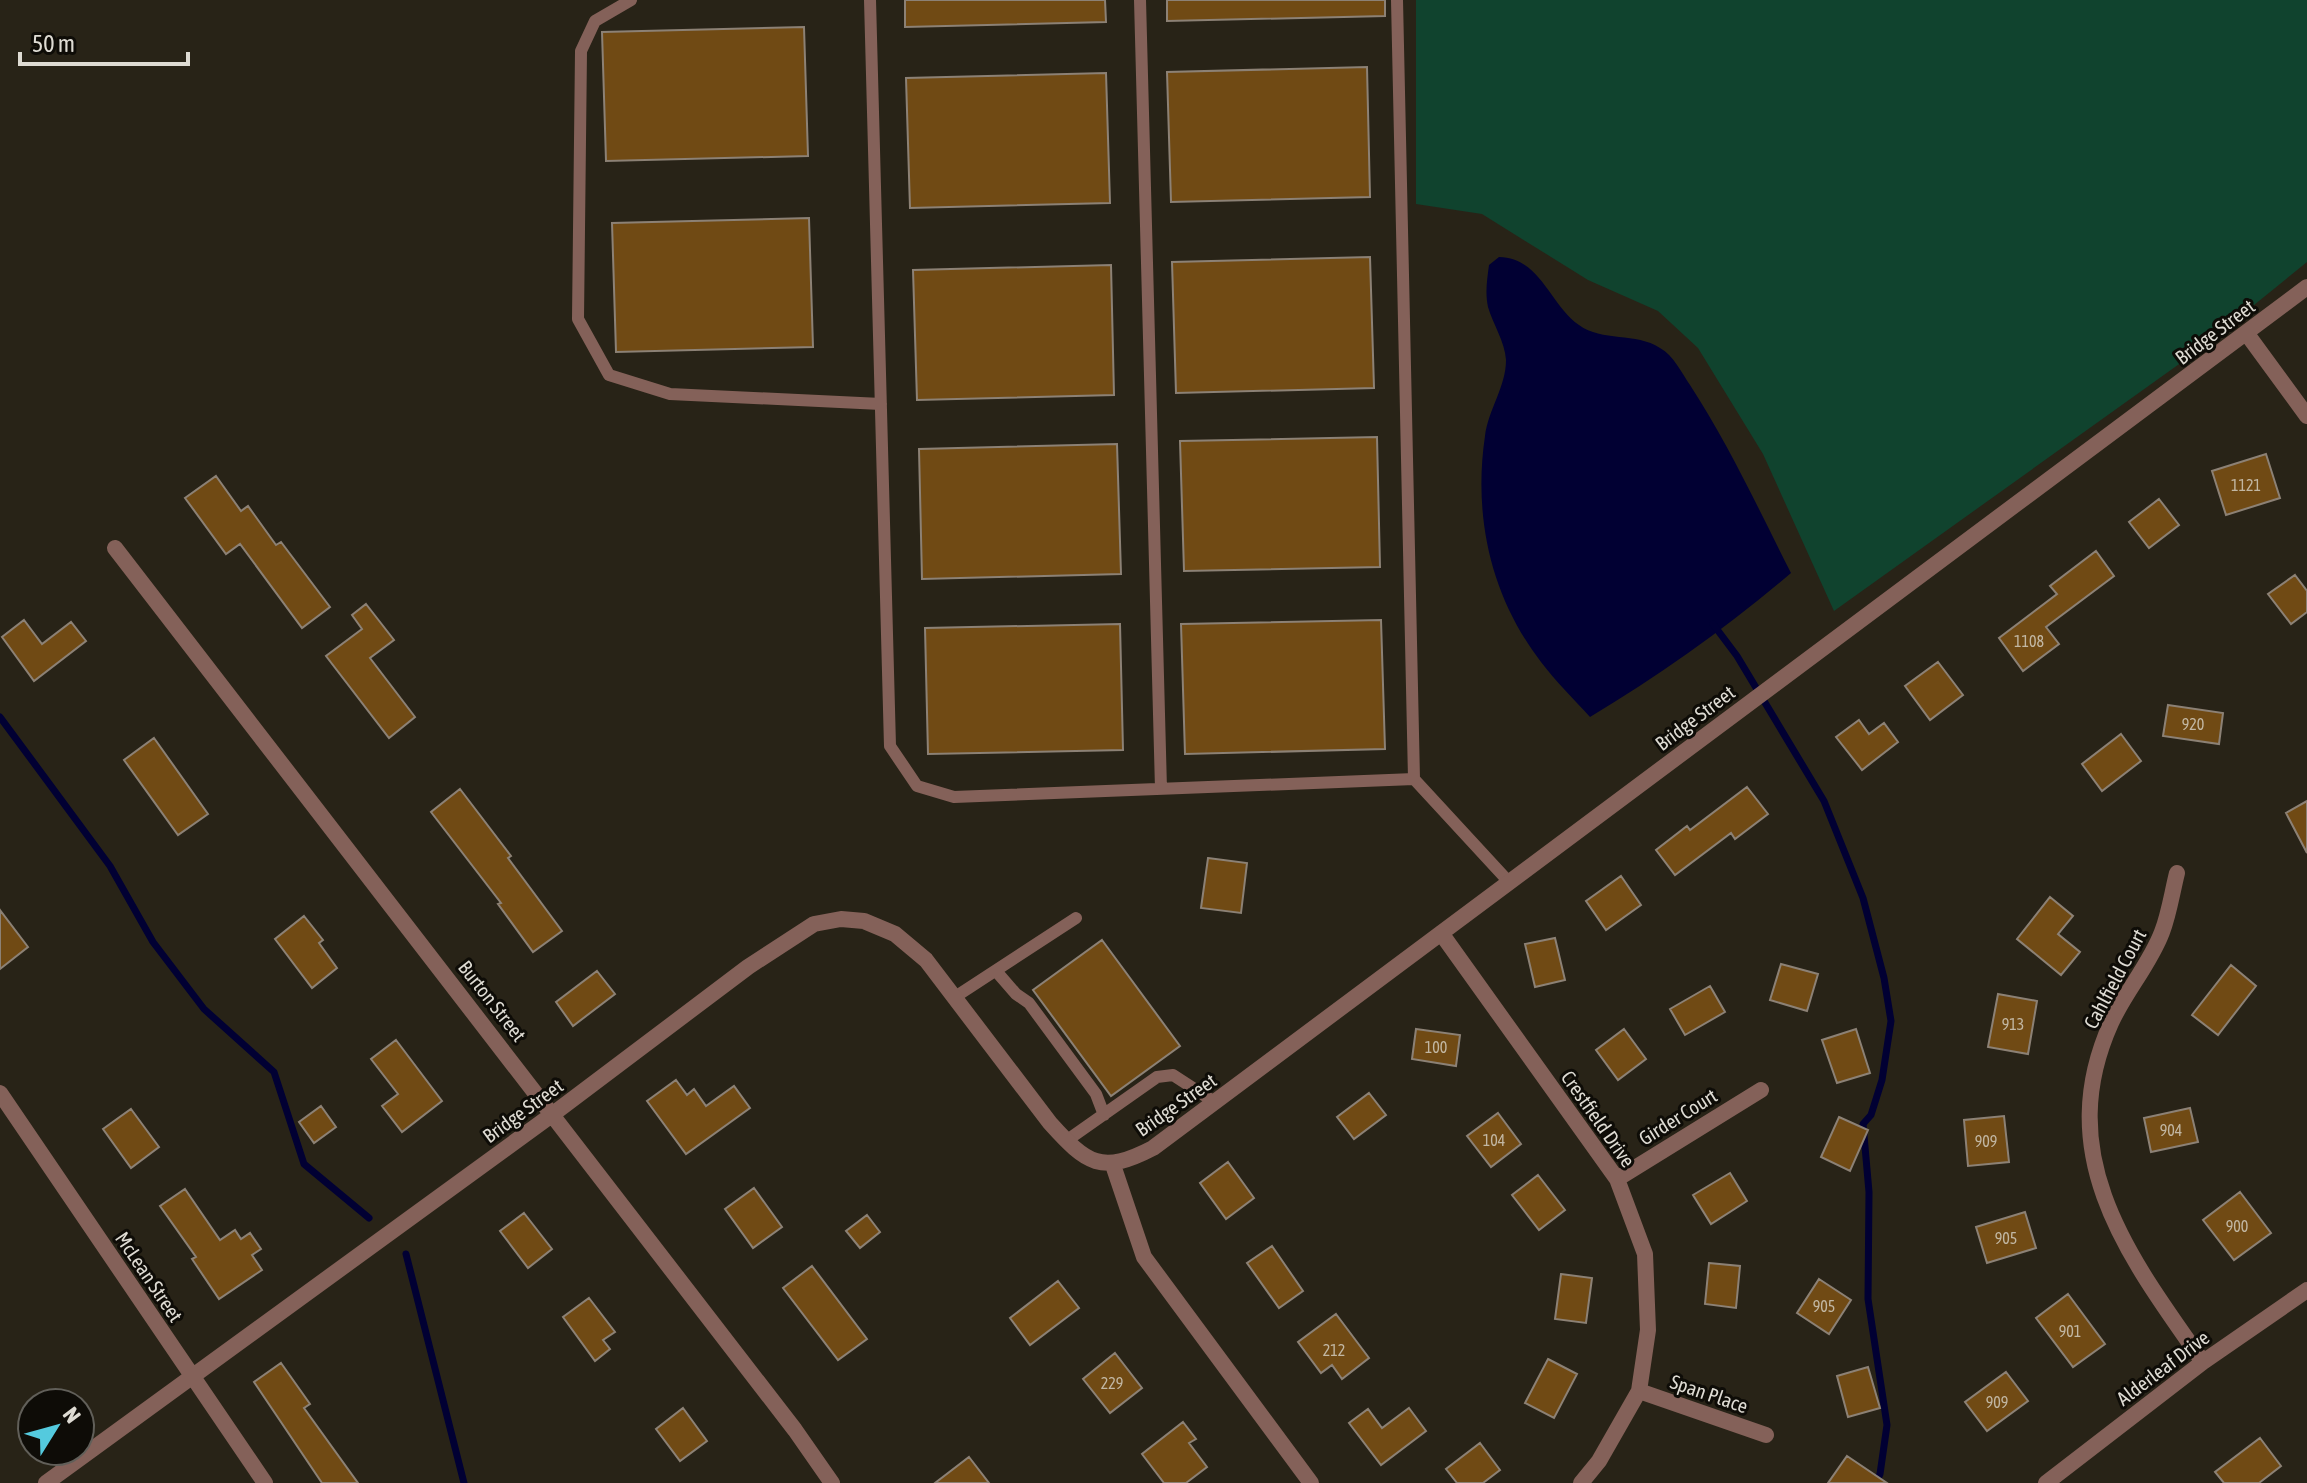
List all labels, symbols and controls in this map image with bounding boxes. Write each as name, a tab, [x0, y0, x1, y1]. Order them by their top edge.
scale bar	[20, 16, 188, 66]
text: 50 m	[32, 30, 75, 57]
street label: Bridge Street	[2170, 294, 2259, 369]
house number: 1121	[2231, 476, 2261, 494]
house number: 1108	[2014, 632, 2044, 650]
street label: Bridge Street	[1650, 680, 1739, 755]
house number: 920	[2182, 715, 2204, 733]
street label: Cahlfield Court	[2079, 925, 2150, 1032]
street label: Burton Street	[454, 956, 531, 1046]
house number: 913	[2002, 1015, 2024, 1033]
house number: 100	[1425, 1038, 1447, 1056]
street label: Crestfield Drive	[1557, 1066, 1640, 1171]
street label: Bridge Street	[1131, 1068, 1221, 1141]
street label: Bridge Street	[478, 1074, 567, 1147]
street label: Girder Court	[1634, 1083, 1721, 1150]
house number: 904	[2160, 1121, 2182, 1139]
house number: 104	[1483, 1131, 1505, 1149]
house number: 909	[1975, 1132, 1997, 1150]
house number: 900	[2226, 1217, 2248, 1235]
street label: McLean Street	[111, 1227, 188, 1326]
house number: 905	[1995, 1229, 2017, 1247]
house number: 905	[1813, 1297, 1835, 1315]
house number: 901	[2059, 1322, 2081, 1340]
street label: Alderleaf Drive	[2112, 1325, 2214, 1410]
house number: 212	[1323, 1341, 1345, 1359]
street label: Span Place	[1667, 1370, 1751, 1418]
house number: 229	[1101, 1374, 1123, 1392]
north arrow	[16, 1387, 96, 1467]
house number: 909	[1986, 1393, 2008, 1411]
text: N	[58, 1402, 86, 1428]

